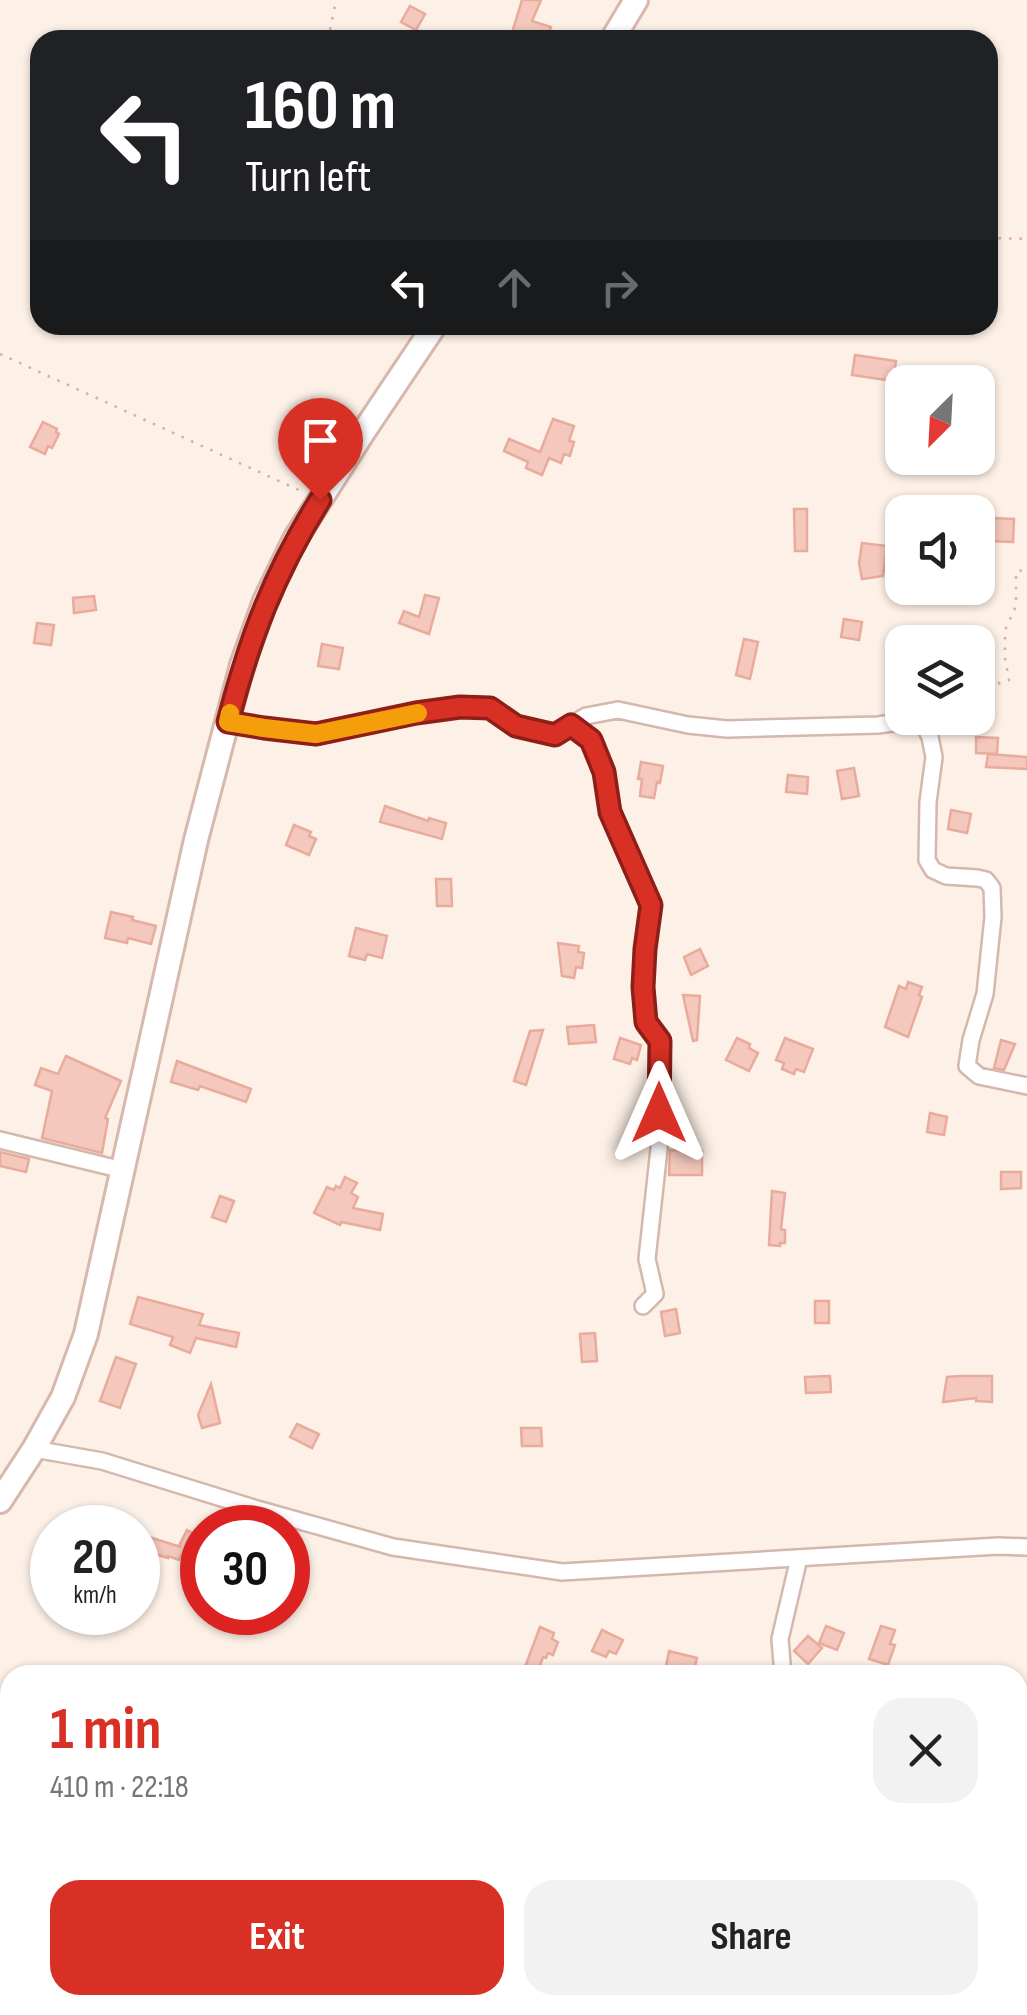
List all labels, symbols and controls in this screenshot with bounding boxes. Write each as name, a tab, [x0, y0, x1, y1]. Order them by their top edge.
text: 160 m	[245, 65, 396, 149]
icon: left	[80, 70, 210, 200]
text: Turn left	[245, 150, 371, 205]
icon: left	[382, 260, 437, 315]
icon: ahead	[487, 260, 542, 315]
icon: right	[592, 260, 647, 315]
north arrow	[885, 365, 995, 475]
map controls	[885, 365, 995, 735]
pin	[278, 398, 363, 501]
icon: arrive	[293, 413, 348, 468]
button: sound	[885, 495, 995, 605]
button: layers	[885, 625, 995, 735]
position arrow	[607, 1061, 711, 1165]
speed limit sign: 30	[180, 1505, 310, 1635]
text: 20	[72, 1528, 118, 1588]
text: km/h	[73, 1580, 117, 1611]
text: 1 min	[50, 1694, 162, 1766]
button: close	[873, 1698, 978, 1803]
text: 410 m · 22:18	[50, 1768, 189, 1807]
button: Exit	[50, 1880, 504, 1995]
button: Share	[524, 1880, 978, 1995]

